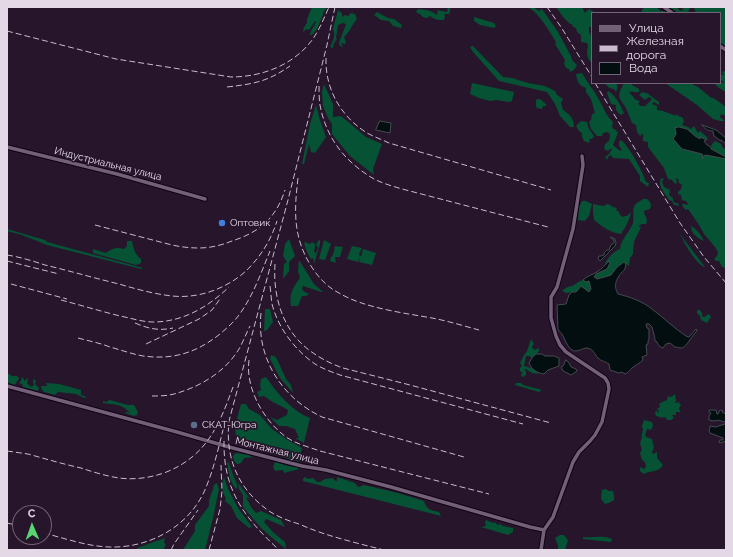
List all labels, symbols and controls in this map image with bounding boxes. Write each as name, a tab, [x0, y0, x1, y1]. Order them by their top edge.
legend	[591, 12, 721, 84]
text: Улица	[629, 21, 664, 35]
text: Железная дорога	[626, 34, 684, 62]
text: Вода	[629, 61, 658, 75]
street label: Индустриальная улица	[53, 145, 163, 183]
place label: Оптовик	[230, 217, 270, 229]
marker: Оптовик	[217, 218, 227, 228]
place label: СКАТ-Югра	[202, 419, 256, 431]
marker: СКАТ-Югра	[189, 420, 199, 430]
street label: Монтажная улица	[234, 435, 320, 467]
north arrow	[12, 505, 52, 545]
text: С	[28, 507, 36, 520]

